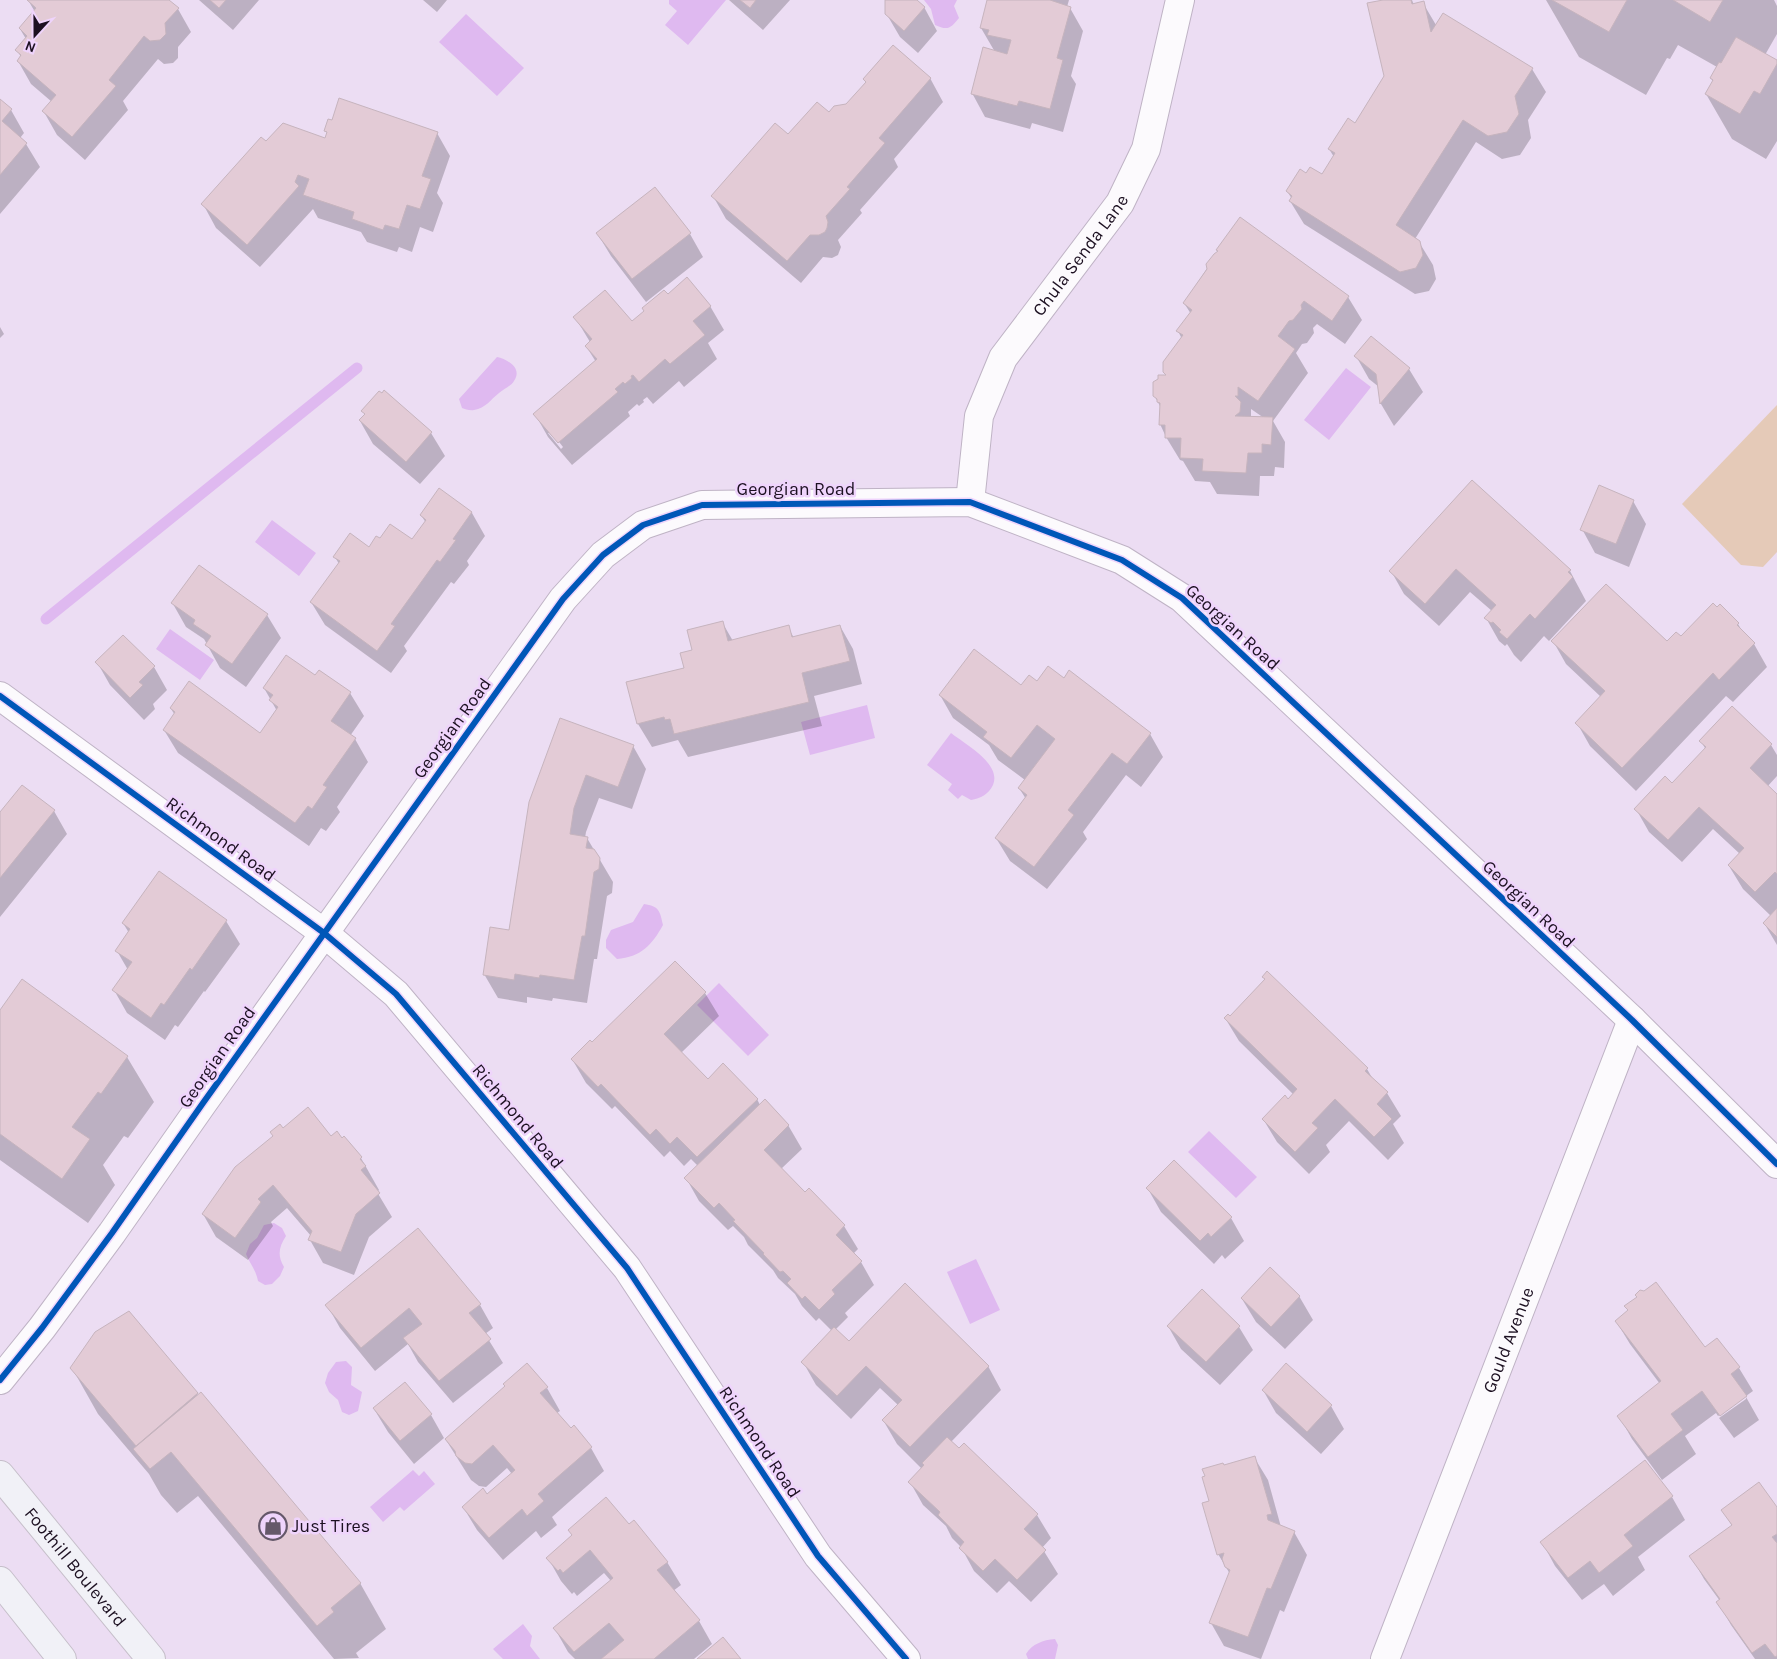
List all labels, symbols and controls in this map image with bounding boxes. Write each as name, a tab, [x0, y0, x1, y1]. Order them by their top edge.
north arrow	[10, 10, 60, 60]
text: N	[23, 37, 38, 56]
street label: Chula Senda Lane	[1028, 191, 1133, 320]
street label: Georgian Road	[737, 478, 855, 500]
street label: Georgian Road	[1181, 579, 1285, 675]
street label: Georgian Road	[408, 673, 496, 783]
street label: Richmond Road	[162, 792, 280, 886]
street label: Georgian Road	[1478, 855, 1580, 953]
street label: Georgian Road	[174, 1002, 260, 1112]
street label: Richmond Road	[468, 1059, 568, 1173]
street label: Gould Avenue	[1478, 1284, 1539, 1396]
street label: Richmond Road	[714, 1382, 806, 1502]
street label: Foothill Boulevard	[20, 1503, 131, 1631]
shop icon: Just Tires	[258, 1511, 288, 1541]
place label: Just Tires	[292, 1515, 370, 1537]

